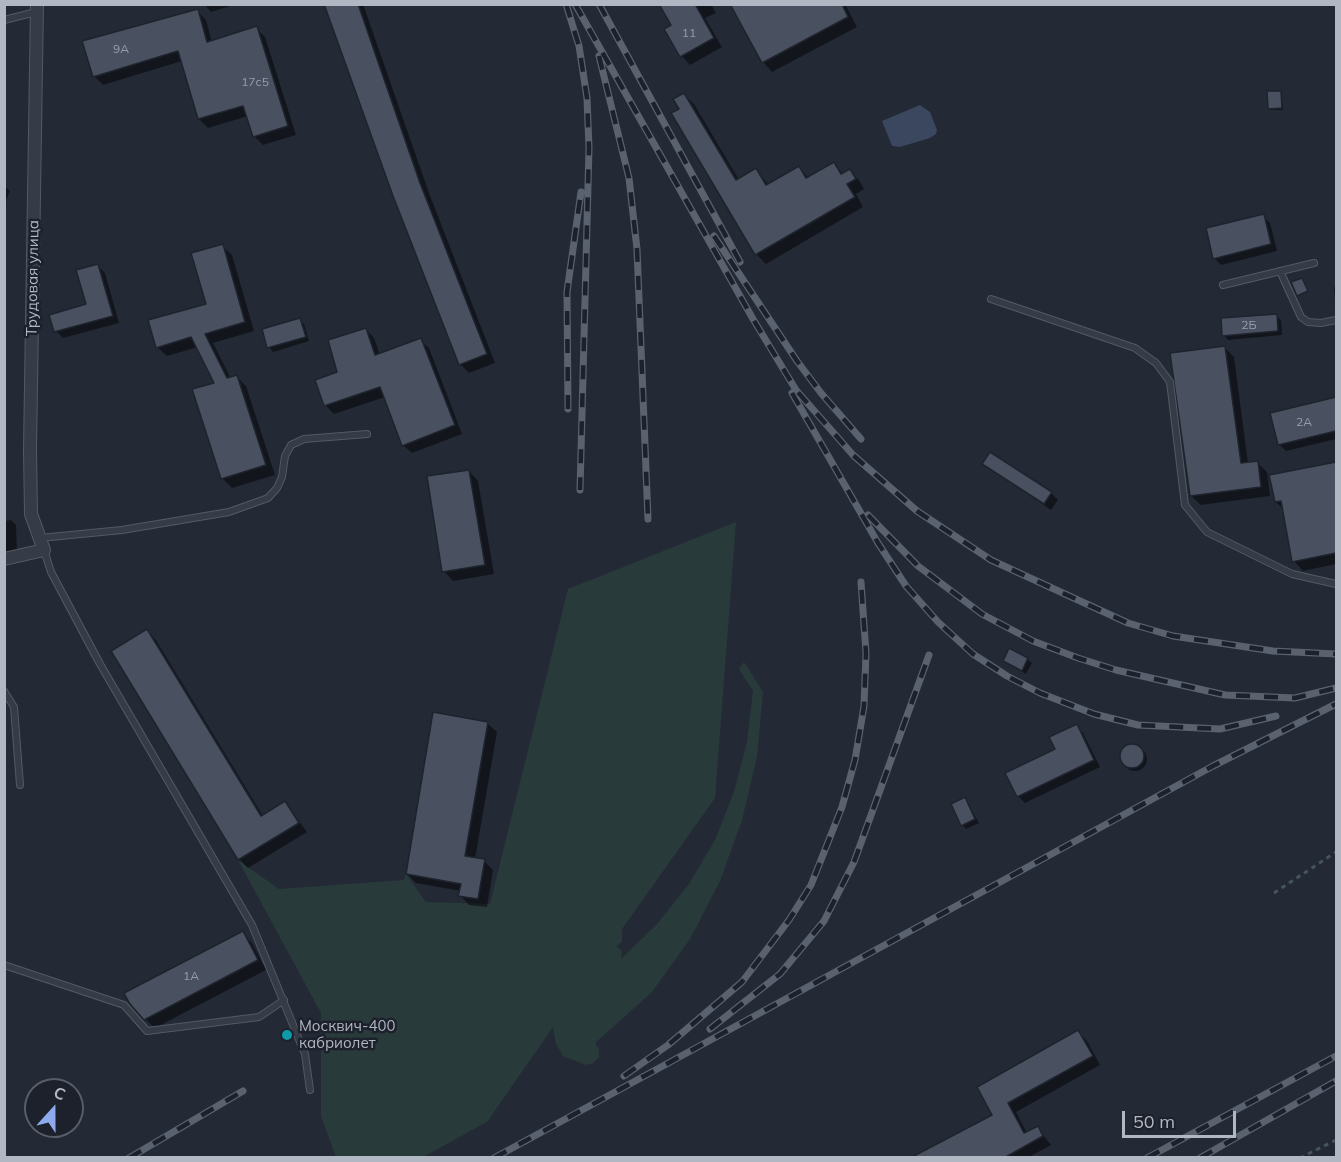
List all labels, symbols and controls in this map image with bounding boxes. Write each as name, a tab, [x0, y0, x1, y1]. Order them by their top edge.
house number: 11	[682, 26, 696, 40]
house number: 9А	[113, 42, 129, 56]
house number: 17с5	[241, 75, 269, 89]
street label: Трудовая улица	[23, 220, 43, 336]
house number: 2Б	[1241, 318, 1257, 332]
house number: 2А	[1296, 415, 1312, 429]
house number: 1А	[183, 969, 199, 983]
place label: Москвич-400 кабриолет	[299, 1017, 395, 1052]
marker: Москвич-400 кабриолет	[280, 1028, 294, 1042]
north arrow	[24, 1078, 84, 1138]
text: С	[51, 1082, 68, 1104]
scale bar	[1125, 1099, 1239, 1137]
text: 50 m	[1133, 1110, 1175, 1133]

